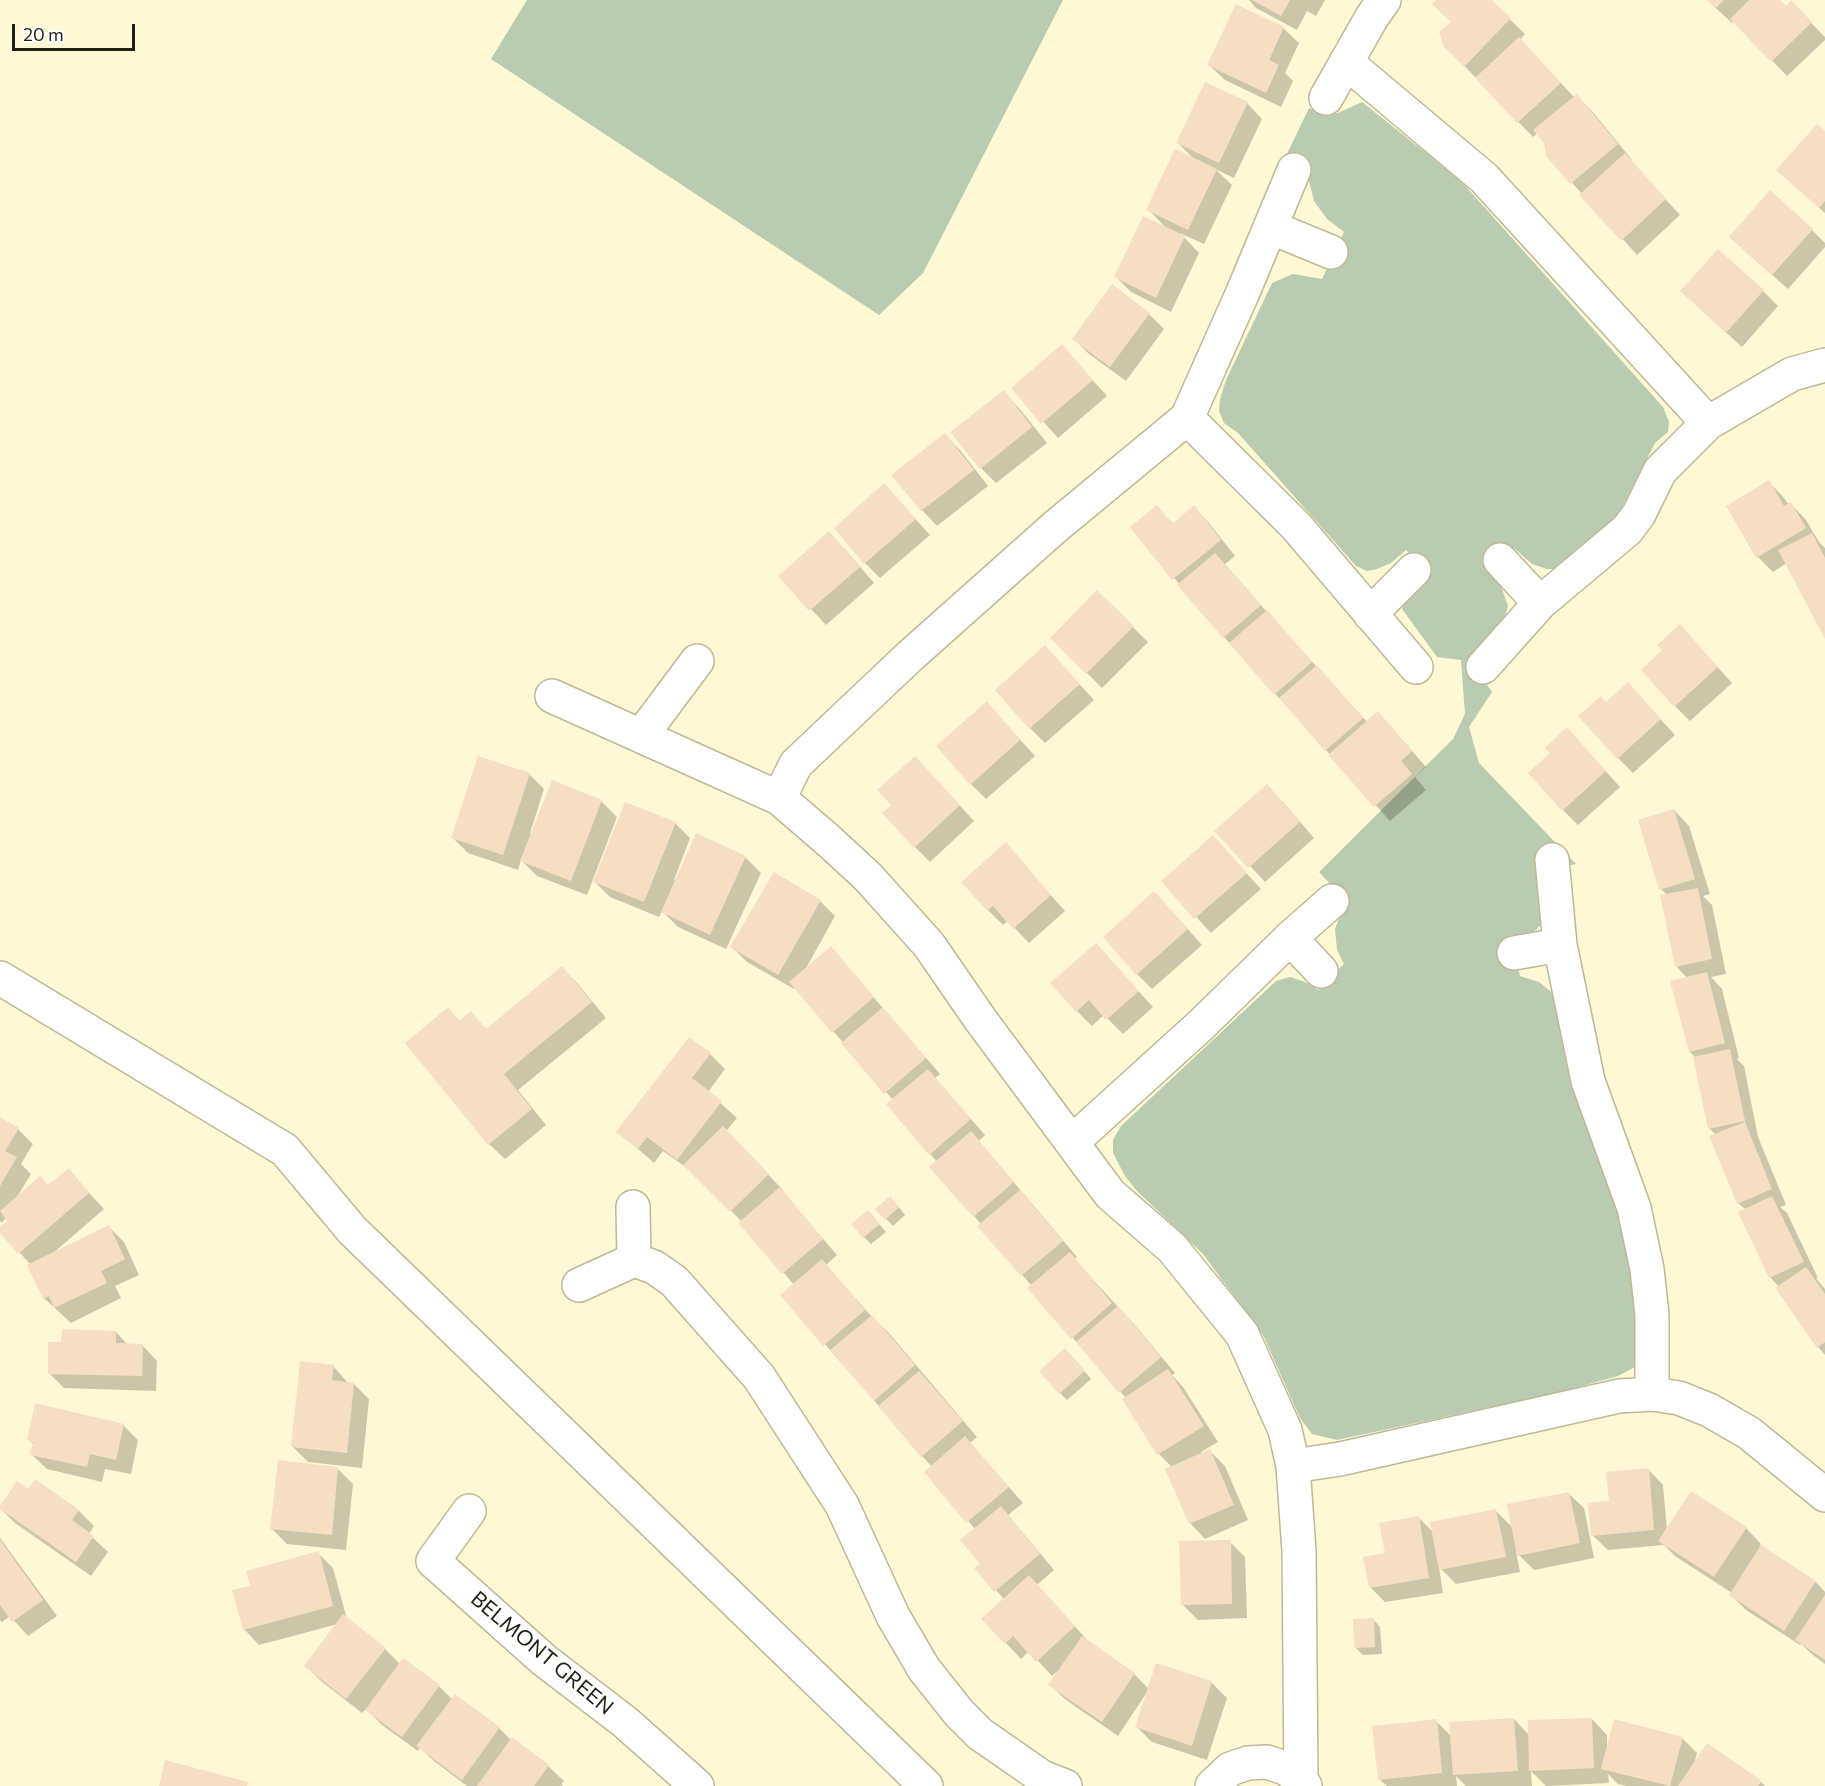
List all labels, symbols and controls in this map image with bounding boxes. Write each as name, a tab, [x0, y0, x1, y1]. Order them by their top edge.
scale bar	[15, 12, 138, 50]
text: 20 m	[23, 23, 64, 45]
street label: BELMONT GREEN	[466, 1586, 618, 1720]

